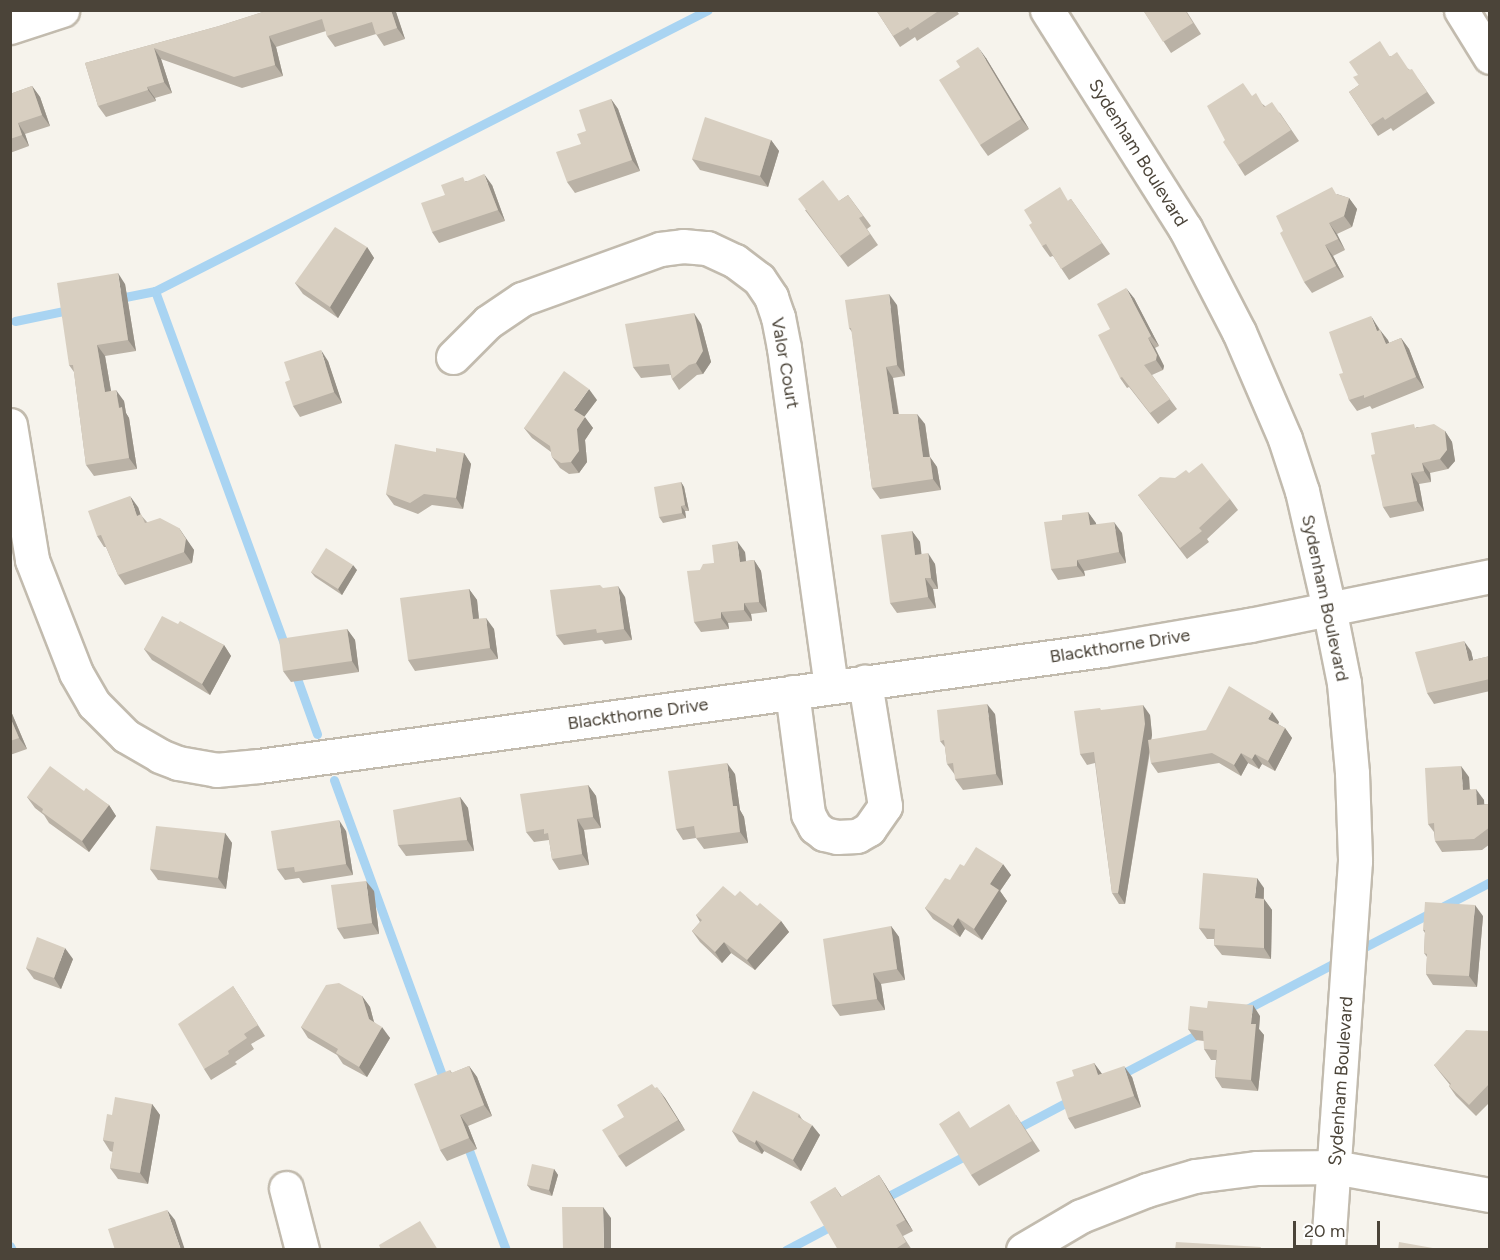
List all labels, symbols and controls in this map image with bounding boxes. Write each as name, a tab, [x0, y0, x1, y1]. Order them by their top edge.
street label: Sydenham Boulevard	[1084, 75, 1192, 231]
street label: Valor Court	[766, 316, 804, 410]
street label: Sydenham Boulevard	[1297, 513, 1353, 683]
street label: Blackthorne Drive	[1048, 624, 1192, 668]
street label: Blackthorne Drive	[566, 693, 710, 735]
street label: Sydenham Boulevard	[1324, 996, 1358, 1166]
scale bar	[1296, 1209, 1383, 1247]
text: 20 m	[1304, 1220, 1345, 1242]

